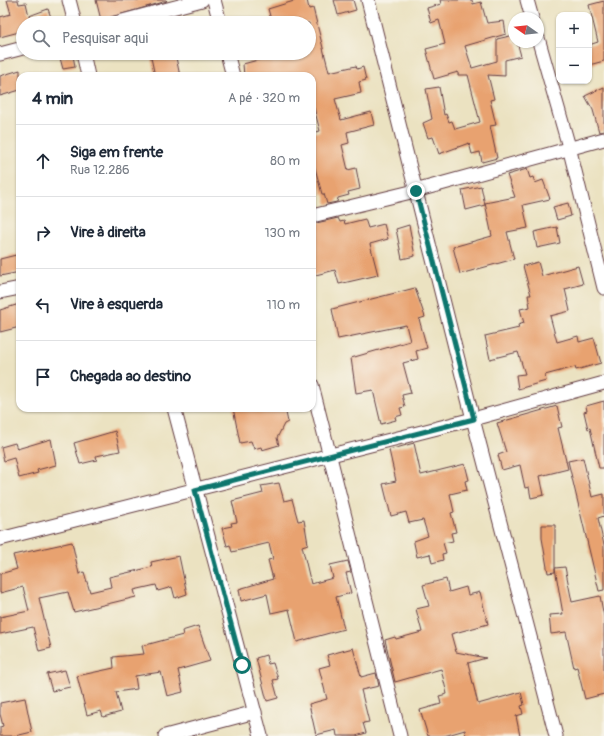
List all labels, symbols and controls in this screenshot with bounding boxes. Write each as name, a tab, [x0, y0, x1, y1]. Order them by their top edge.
north arrow	[508, 12, 544, 48]
map controls	[556, 12, 592, 84]
button: +	[556, 12, 592, 48]
search box	[16, 16, 316, 60]
icon: search	[30, 27, 52, 49]
text: Pesquisar aqui	[62, 29, 148, 48]
button: −	[556, 48, 592, 84]
text: 4 min	[32, 88, 73, 109]
text: A pé · 320 m	[228, 90, 300, 106]
text: Siga em frente	[70, 143, 163, 162]
icon: ahead	[32, 150, 54, 172]
text: 80 m	[270, 153, 300, 169]
text: Rua 12.286	[70, 162, 130, 178]
route end	[407, 182, 425, 200]
icon: right	[32, 222, 54, 244]
text: Vire à direita	[70, 223, 146, 242]
text: 130 m	[264, 225, 300, 241]
icon: left	[32, 294, 54, 316]
text: Vire à esquerda	[70, 295, 163, 314]
text: 110 m	[267, 297, 300, 313]
icon: arrive	[32, 366, 54, 388]
text: Chegada ao destino	[70, 367, 191, 386]
route start	[233, 656, 251, 674]

